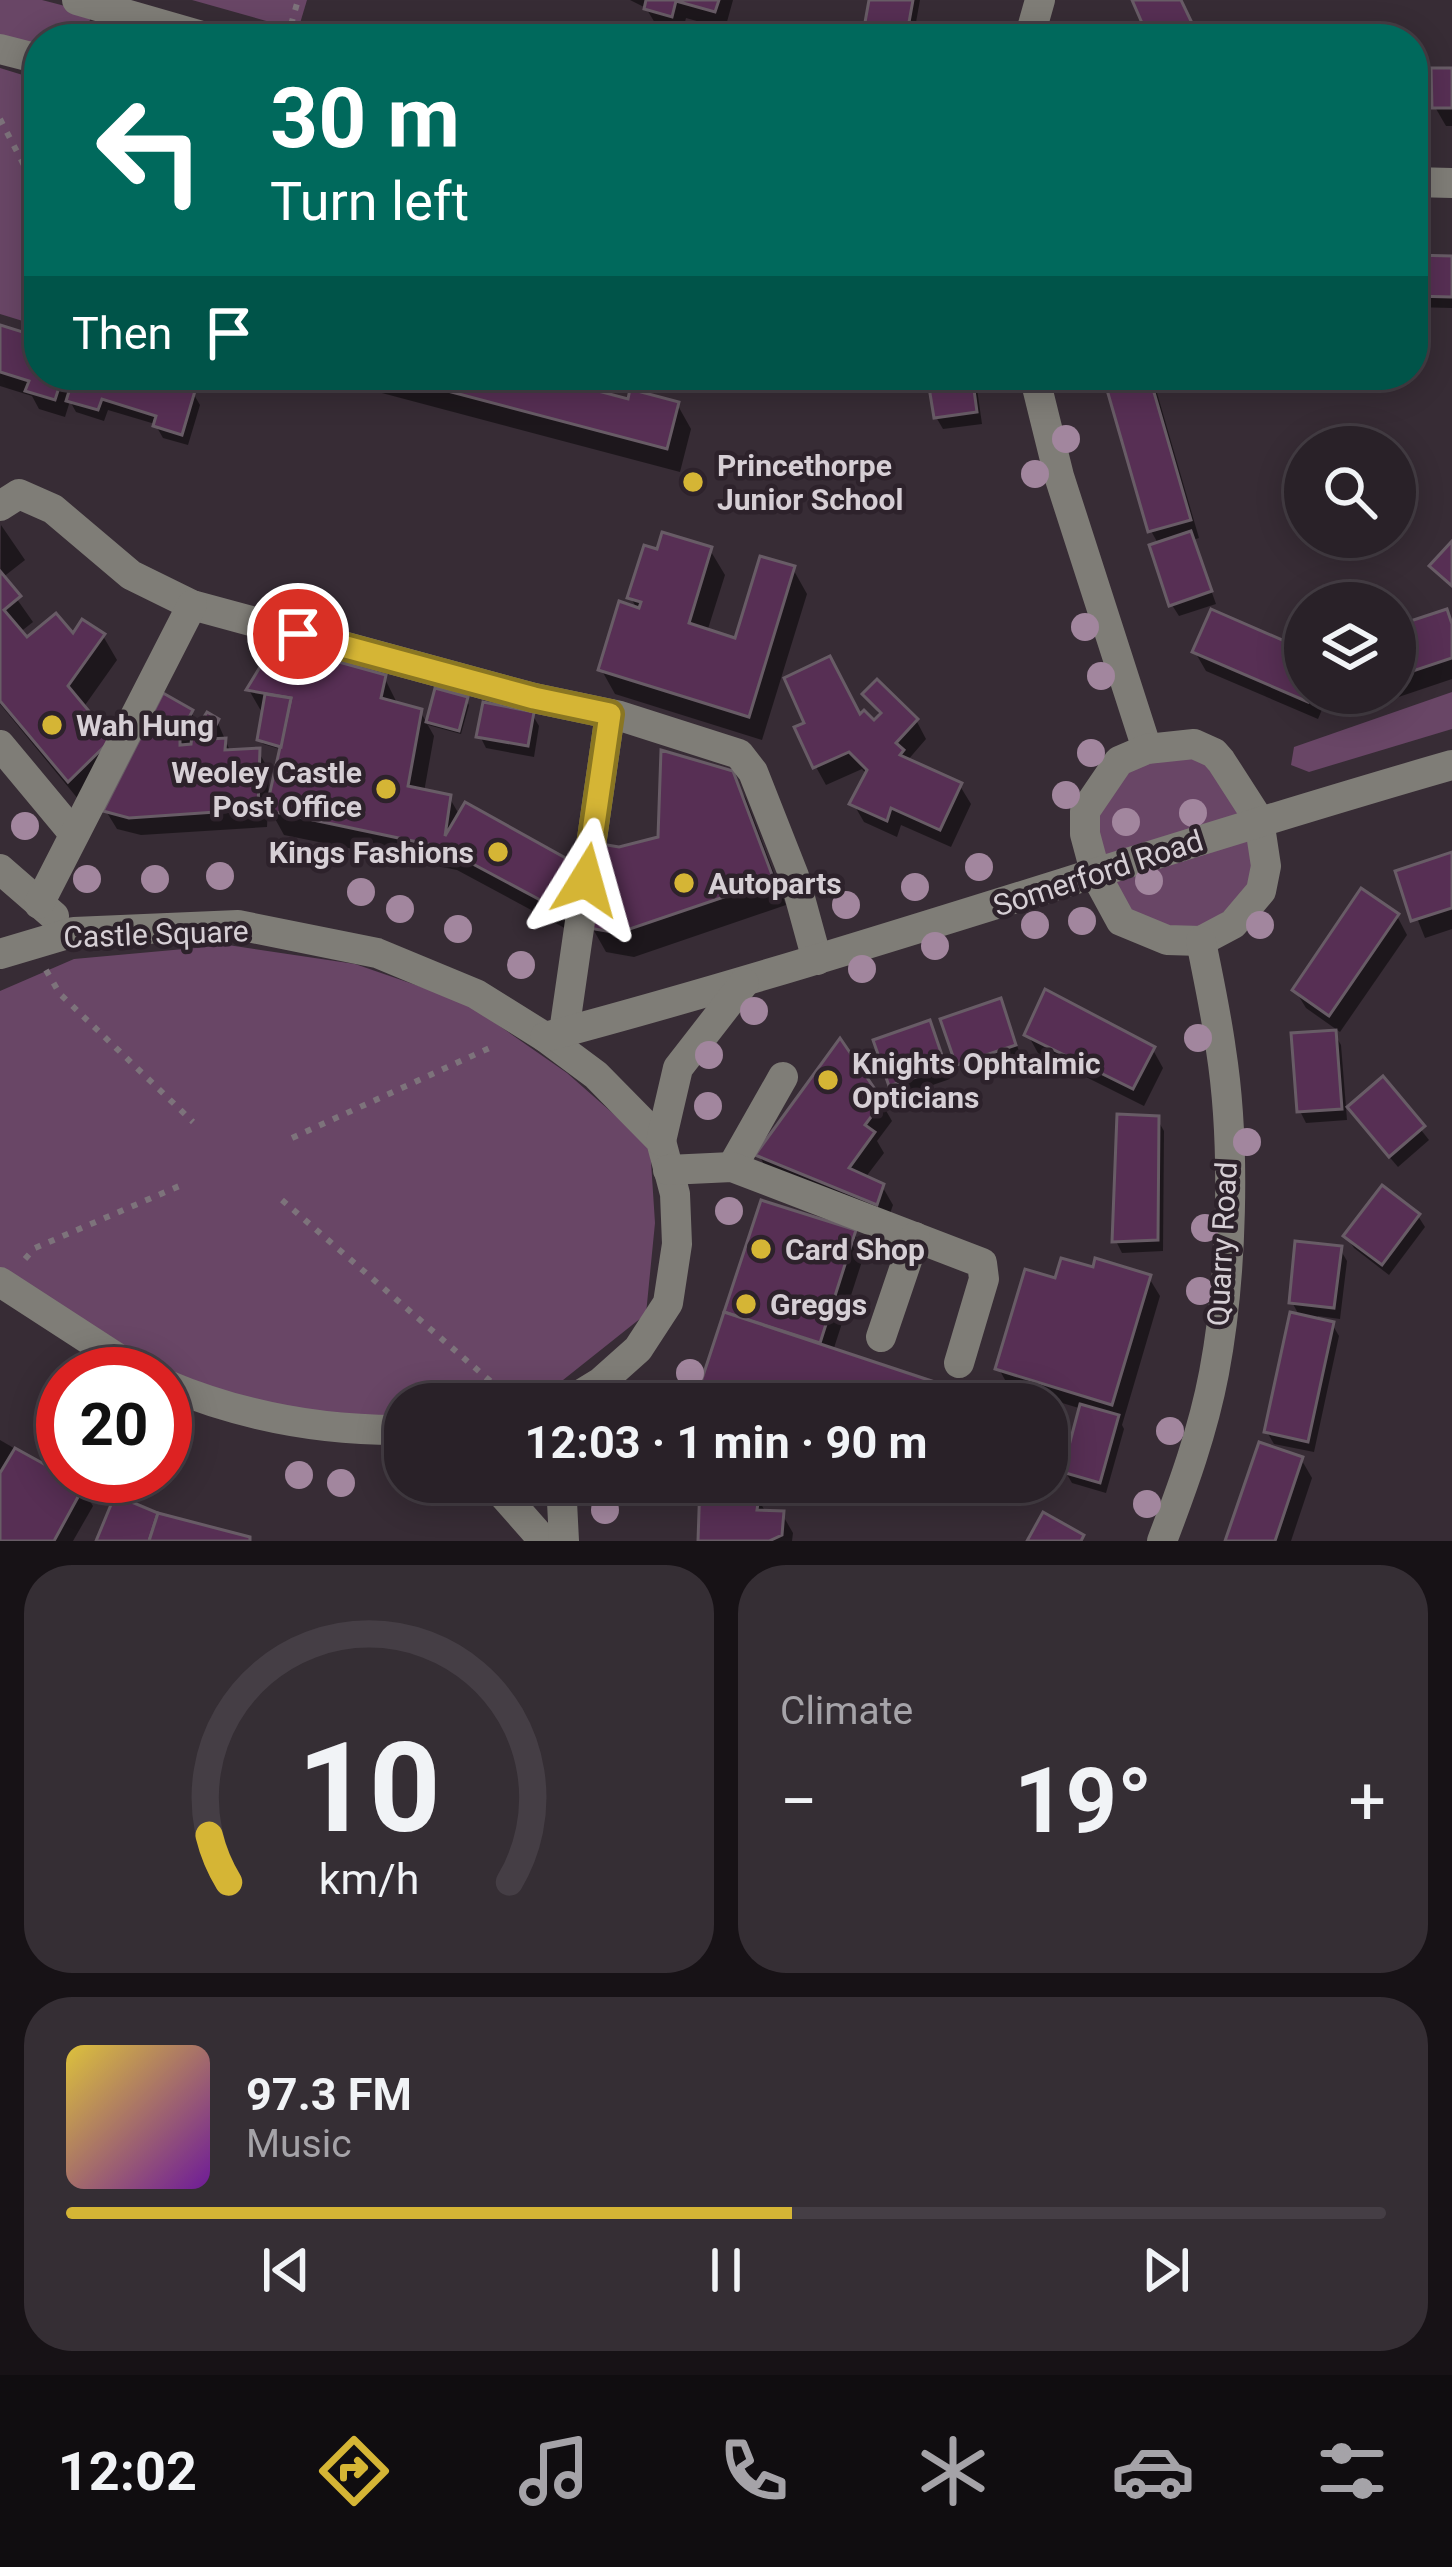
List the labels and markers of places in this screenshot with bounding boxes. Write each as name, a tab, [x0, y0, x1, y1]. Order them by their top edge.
place label: Princethorpe Junior School	[717, 448, 903, 517]
marker: Princethorpe Junior School	[680, 469, 706, 495]
pin	[247, 583, 349, 685]
place label: Wah Hung	[76, 708, 214, 743]
marker: Wah Hung	[39, 712, 65, 738]
place label: Weoley Castle Post Office	[171, 755, 362, 824]
marker: Weoley Castle Post Office	[373, 776, 399, 802]
place label: Kings Fashions	[269, 835, 474, 870]
marker: Kings Fashions	[485, 839, 511, 865]
place label: Autoparts	[708, 866, 842, 901]
marker: Autoparts	[671, 870, 697, 896]
place label: Knights Ophtalmic Opticians	[852, 1046, 1101, 1115]
marker: Knights Ophtalmic Opticians	[815, 1067, 841, 1093]
place label: Card Shop	[785, 1232, 925, 1267]
marker: Card Shop	[748, 1236, 774, 1262]
place label: Greggs	[770, 1287, 867, 1322]
marker: Greggs	[733, 1291, 759, 1317]

